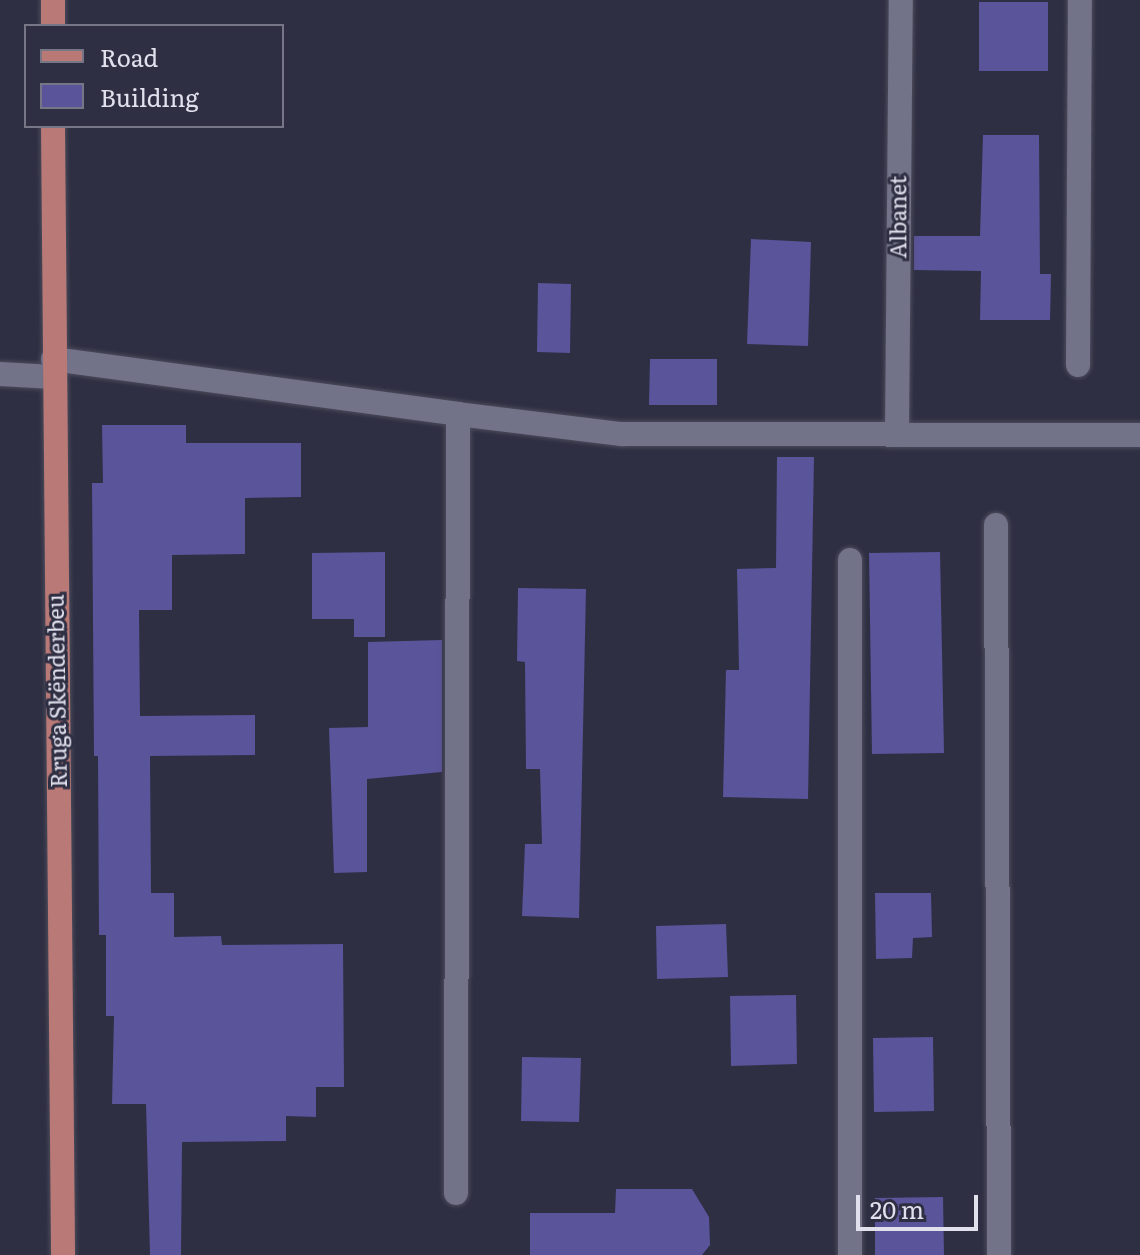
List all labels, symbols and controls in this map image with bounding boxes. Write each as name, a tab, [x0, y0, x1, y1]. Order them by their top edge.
legend	[24, 24, 284, 128]
text: Road	[100, 39, 158, 74]
text: Building	[100, 79, 199, 114]
street label: Albanet	[884, 176, 910, 258]
street label: Rruga Skënderbeu	[41, 594, 71, 788]
scale bar	[860, 1179, 982, 1229]
text: 20 m	[870, 1191, 924, 1226]

